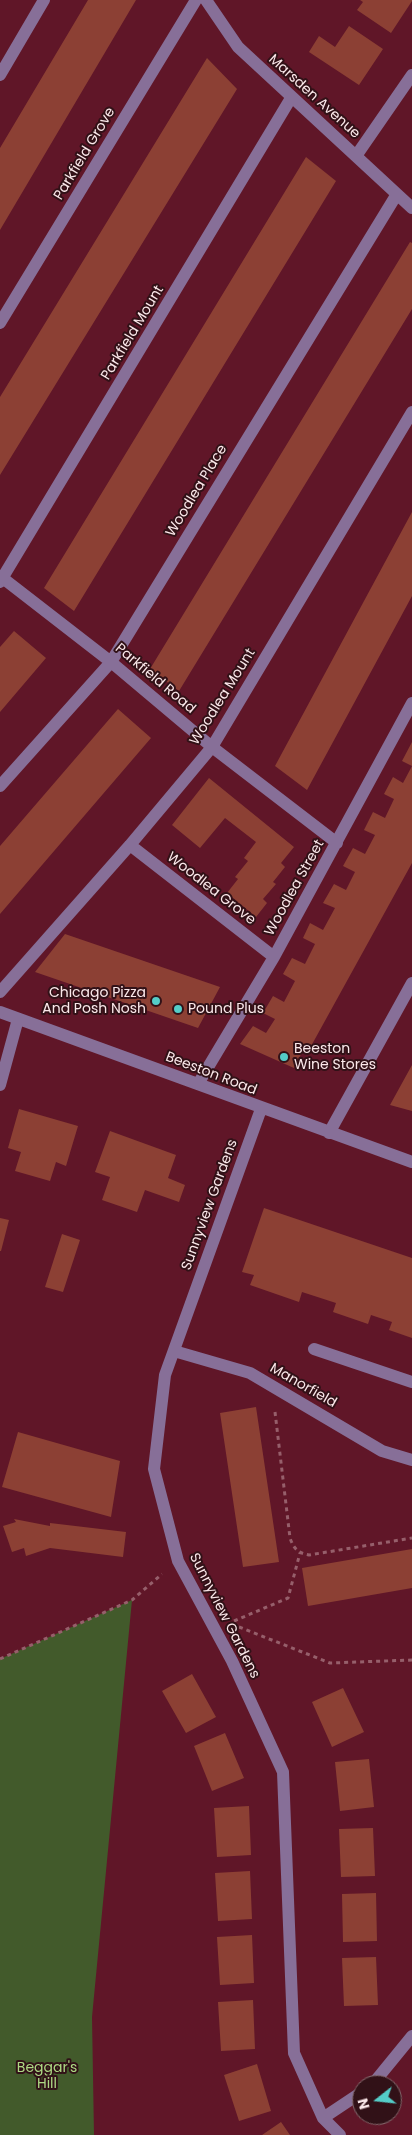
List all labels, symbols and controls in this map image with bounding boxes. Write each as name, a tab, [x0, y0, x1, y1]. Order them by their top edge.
street label: Marsden Avenue	[265, 51, 363, 143]
street label: Parkfield Grove	[51, 105, 119, 203]
street label: Parkfield Mount	[98, 283, 168, 383]
street label: Woodlea Place	[163, 442, 231, 540]
street label: Parkfield Road	[111, 640, 199, 718]
street label: Woodlea Mount	[187, 646, 259, 748]
street label: Woodlea Street	[262, 837, 328, 939]
street label: Woodlea Grove	[163, 849, 259, 929]
place label: Chicago Pizza And Posh Nosh	[42, 985, 146, 1018]
marker: Chicago Pizza And Posh Nosh	[150, 995, 162, 1007]
place label: Pound Plus	[188, 1001, 264, 1017]
marker: Pound Plus	[172, 1003, 184, 1015]
place label: Beeston Wine Stores	[294, 1041, 376, 1074]
street label: Beeston Road	[163, 1049, 259, 1099]
marker: Beeston Wine Stores	[278, 1051, 290, 1063]
street label: Sunnyview Gardens	[178, 1137, 242, 1273]
street label: Manorfield	[267, 1360, 339, 1412]
street label: Sunnyview Gardens	[185, 1551, 263, 1681]
park label: Beggar's Hill	[17, 2060, 77, 2092]
north arrow	[352, 2075, 402, 2125]
text: N	[352, 2096, 375, 2112]

